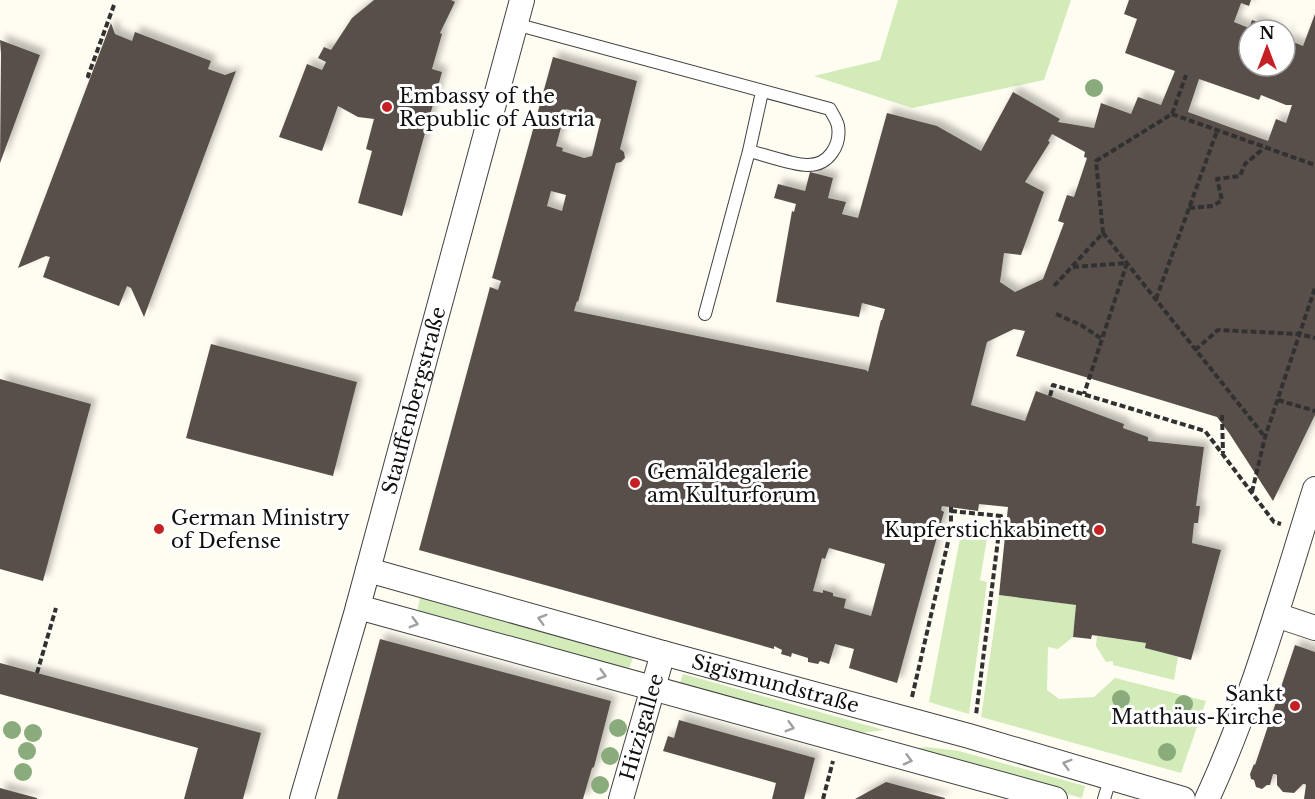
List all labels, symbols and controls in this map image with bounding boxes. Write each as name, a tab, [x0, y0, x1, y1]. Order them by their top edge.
north arrow	[1237, 18, 1297, 78]
text: N	[1259, 23, 1275, 43]
place label: Embassy of the Republic of Austria	[399, 84, 596, 131]
marker: Embassy of the Republic of Austria	[380, 100, 394, 114]
street label: Stauffenbergstraße	[377, 304, 451, 497]
place label: Gemäldegalerie am Kulturforum	[647, 460, 817, 507]
marker: Gemäldegalerie am Kulturforum	[628, 476, 642, 490]
place label: German Ministry of Defense	[171, 506, 350, 553]
place label: Kupferstichkabinett	[884, 518, 1087, 542]
marker: German Ministry of Defense	[152, 522, 166, 536]
marker: Kupferstichkabinett	[1092, 523, 1106, 537]
one-way arrow	[537, 614, 548, 626]
one-way arrow	[409, 616, 419, 628]
street label: Sigismundstraße	[689, 649, 862, 718]
one-way arrow	[596, 668, 607, 680]
street label: Hitzigallee	[615, 671, 668, 783]
place label: Sankt Matthäus-Kirche	[1111, 682, 1283, 729]
marker: Sankt Matthäus-Kirche	[1288, 699, 1302, 713]
one-way arrow	[785, 720, 795, 733]
one-way arrow	[903, 752, 913, 765]
one-way arrow	[1062, 759, 1073, 771]

